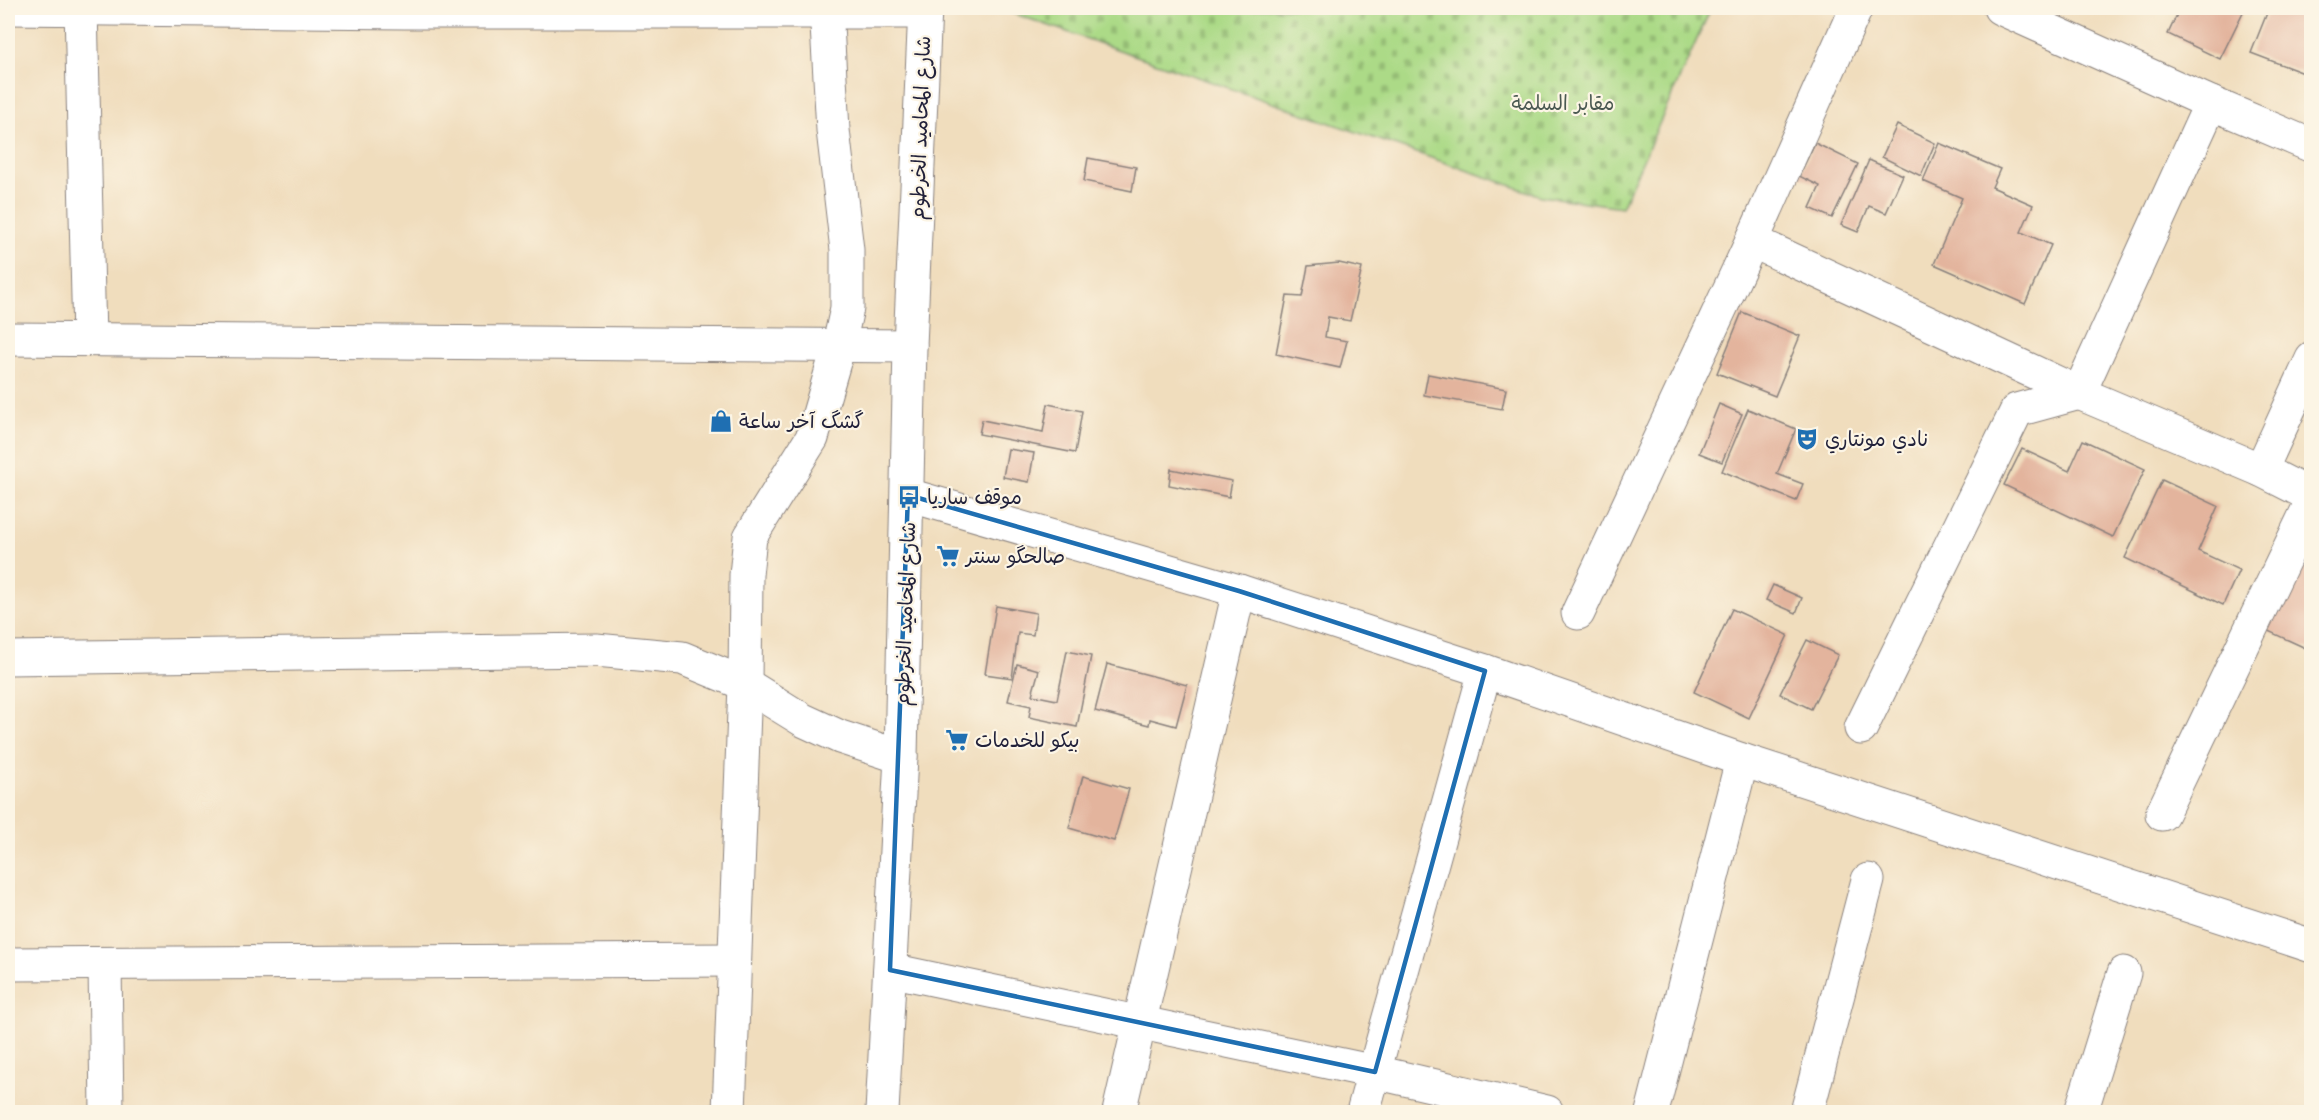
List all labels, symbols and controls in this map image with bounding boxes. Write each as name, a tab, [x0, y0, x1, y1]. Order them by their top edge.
street label: شارع المحاميد الخرطوم	[903, 35, 939, 221]
park label: مقابر السلمة	[1512, 89, 1614, 115]
place label: گشگ آخر ساعة	[739, 407, 864, 433]
shop icon: گشگ آخر ساعة	[708, 408, 734, 434]
place label: نادي مونتاري	[1825, 425, 1928, 454]
theatre icon: نادي مونتاري	[1794, 426, 1820, 452]
place label: موقف ساريا	[927, 483, 1022, 509]
bus stop icon: موقف ساريا	[896, 484, 922, 510]
street label: شارع المحاميد الخرطوم	[888, 521, 924, 707]
place label: صالحگو سنتر	[964, 542, 1065, 569]
supermarket icon: صالحگو سنتر	[935, 543, 961, 569]
place label: بيكو للخدمات	[975, 726, 1079, 752]
supermarket icon: بيكو للخدمات	[944, 727, 970, 753]

